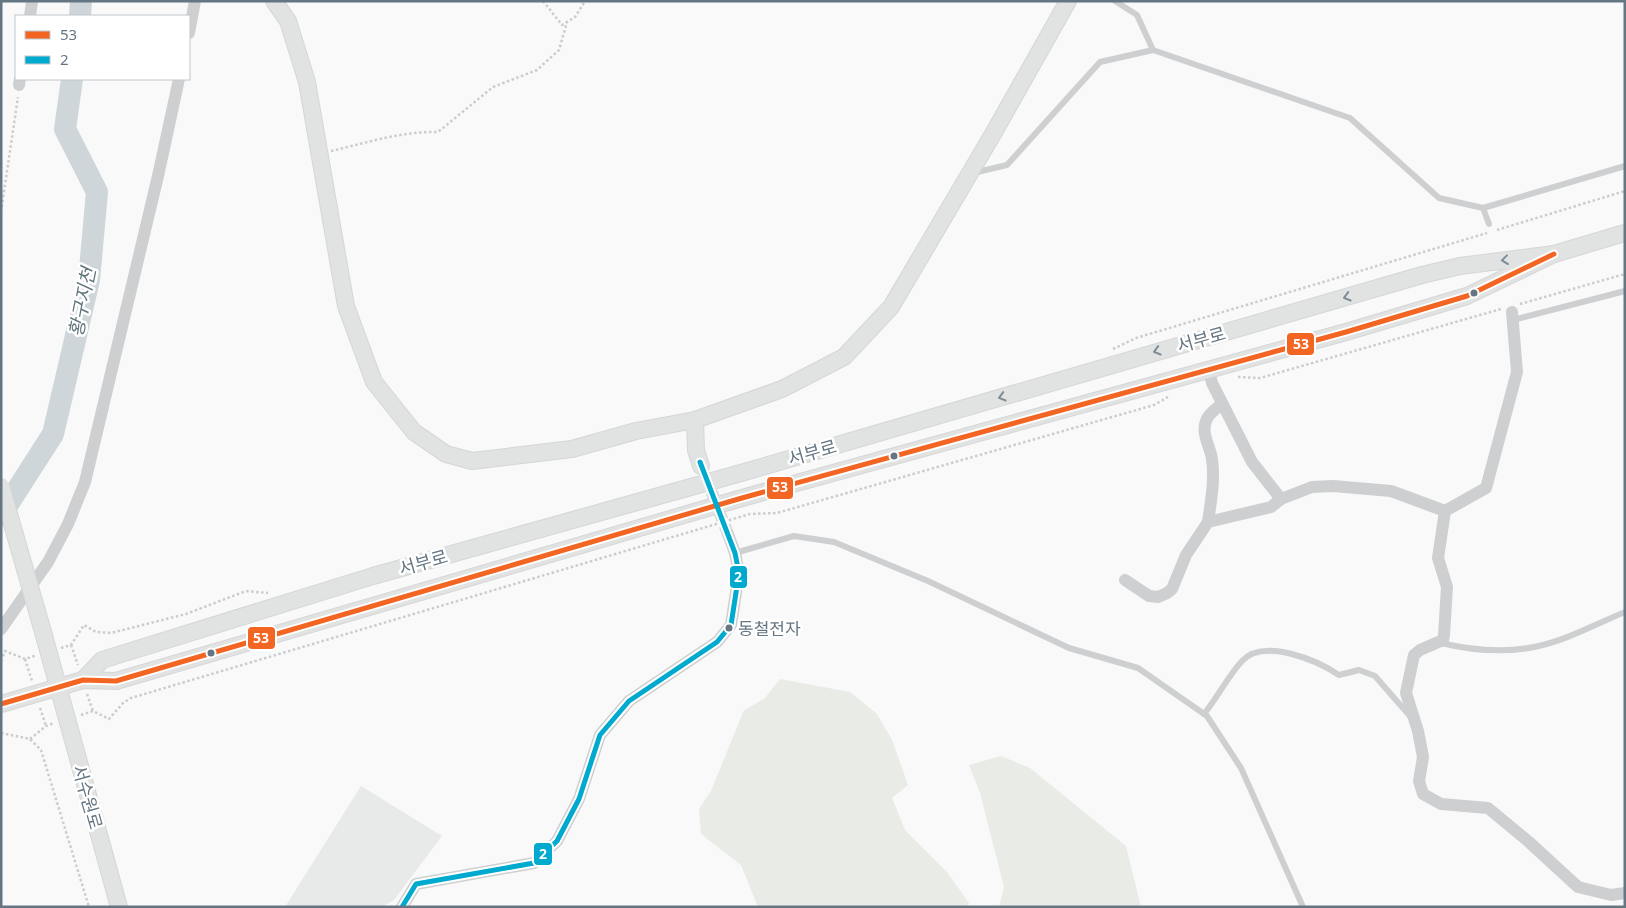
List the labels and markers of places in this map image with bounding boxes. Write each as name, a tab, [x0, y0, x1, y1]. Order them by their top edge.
unlabelled marker	[1469, 288, 1479, 298]
unlabelled marker	[889, 451, 899, 461]
place label: 동철전자	[738, 617, 801, 640]
marker: 동철전자	[724, 623, 734, 633]
unlabelled marker	[206, 648, 216, 658]

